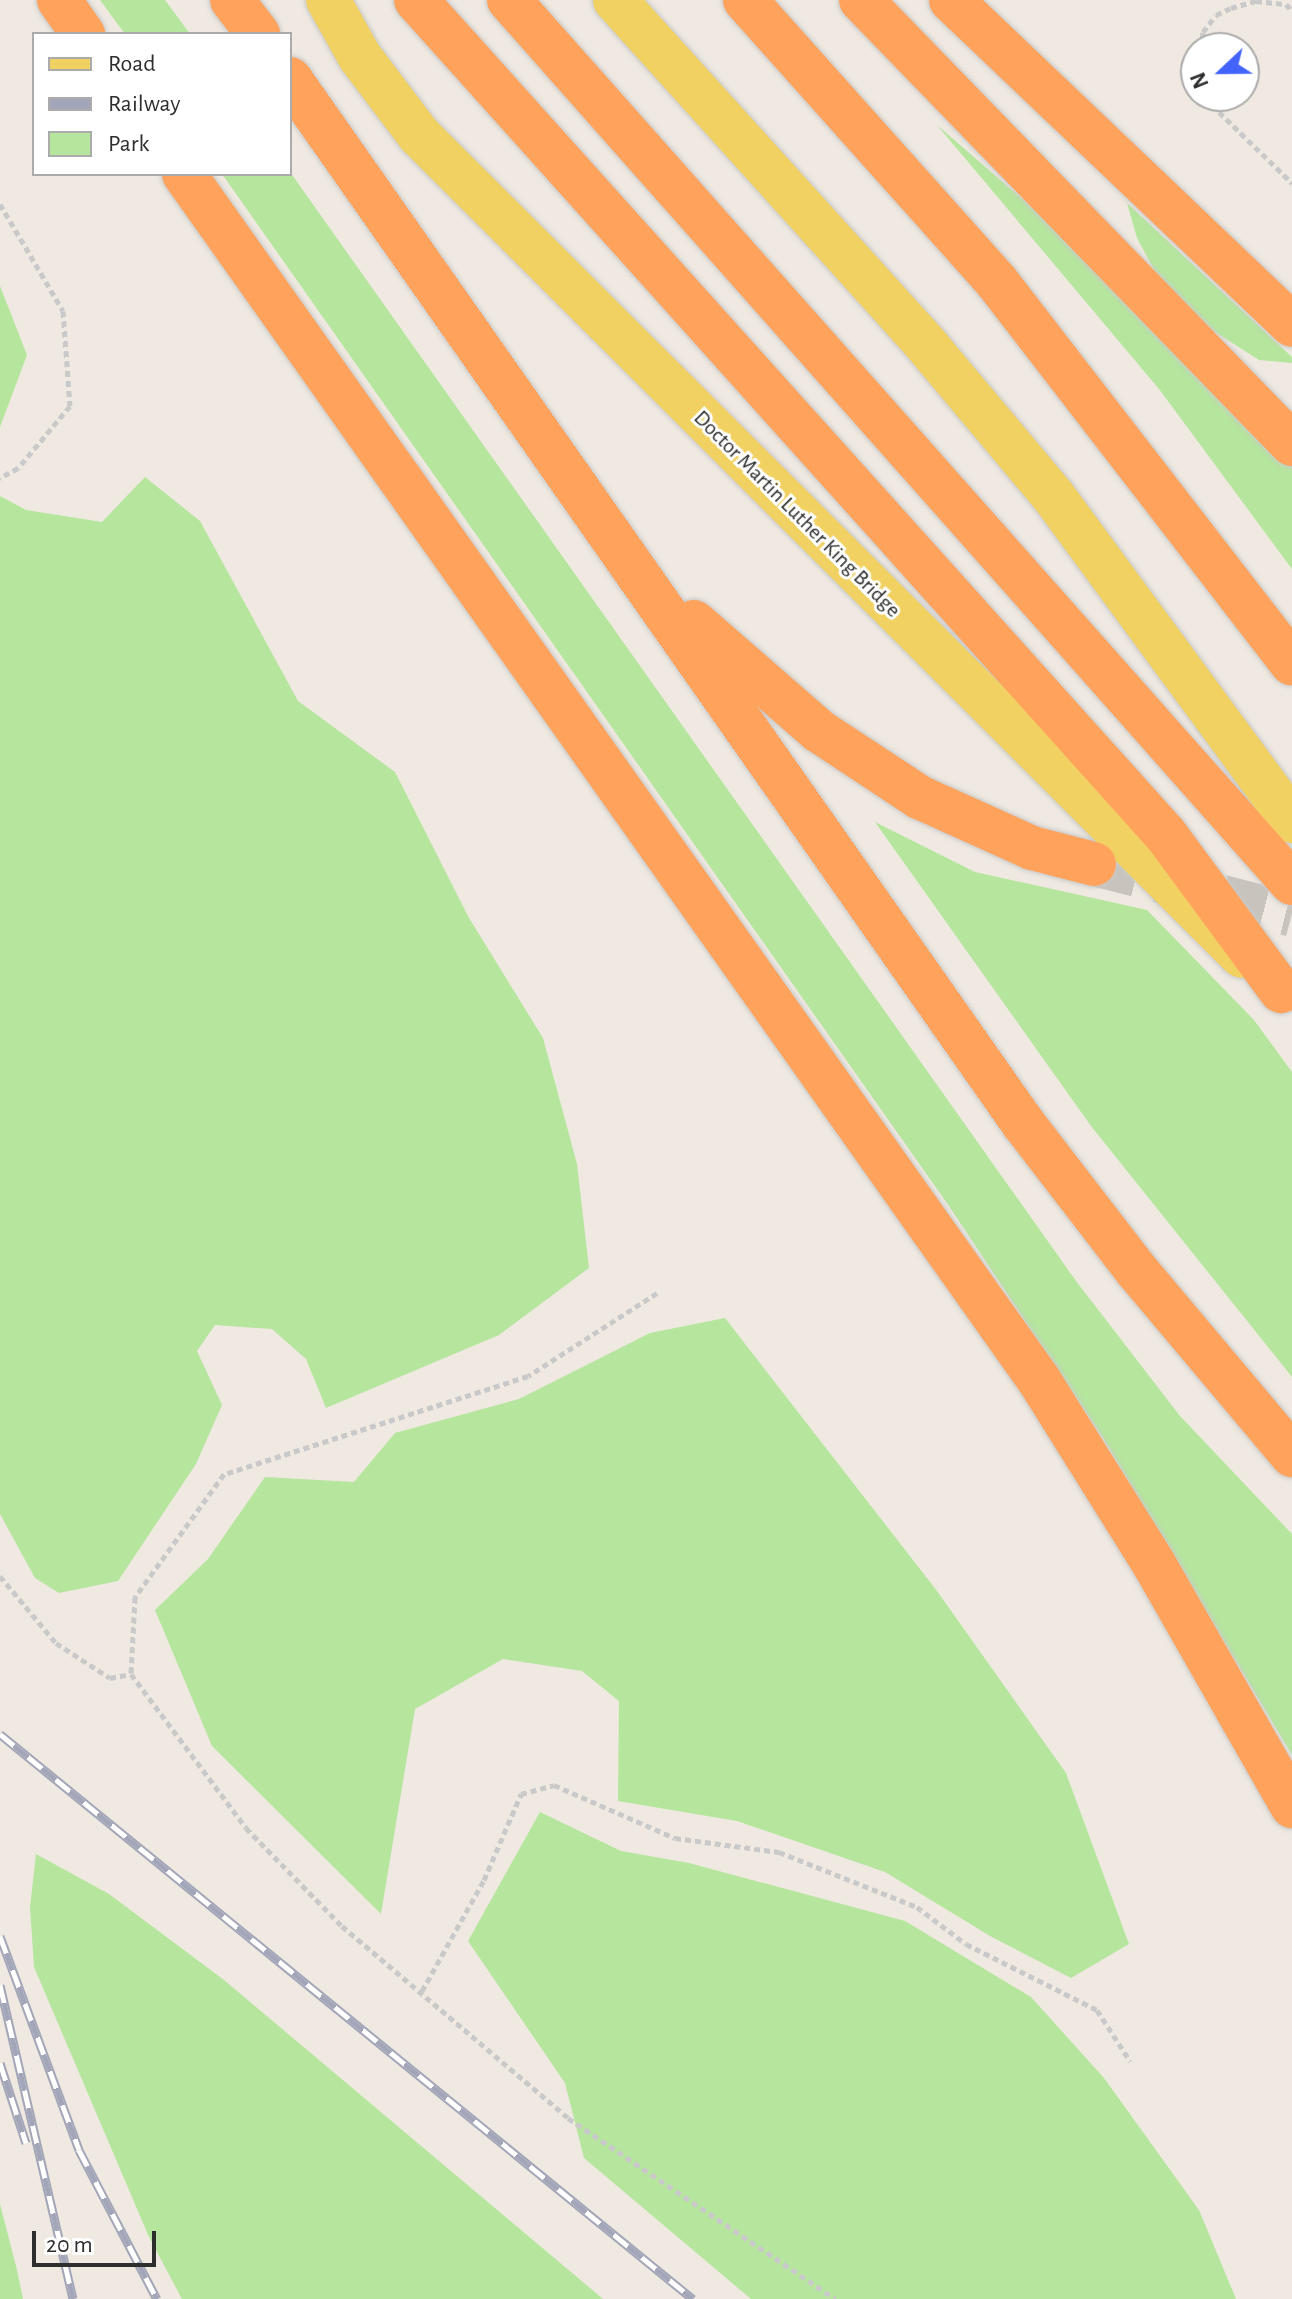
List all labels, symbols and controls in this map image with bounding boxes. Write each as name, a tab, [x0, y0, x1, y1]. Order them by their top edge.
legend	[32, 32, 292, 176]
north arrow	[1180, 32, 1260, 112]
text: Road	[108, 52, 156, 76]
text: N	[1187, 69, 1213, 91]
text: Railway	[108, 92, 180, 116]
text: Park	[108, 132, 149, 156]
street label: Doctor Martin Luther King Bridge	[688, 405, 906, 623]
scale bar	[36, 2215, 160, 2265]
text: 20 m	[46, 2233, 93, 2257]

